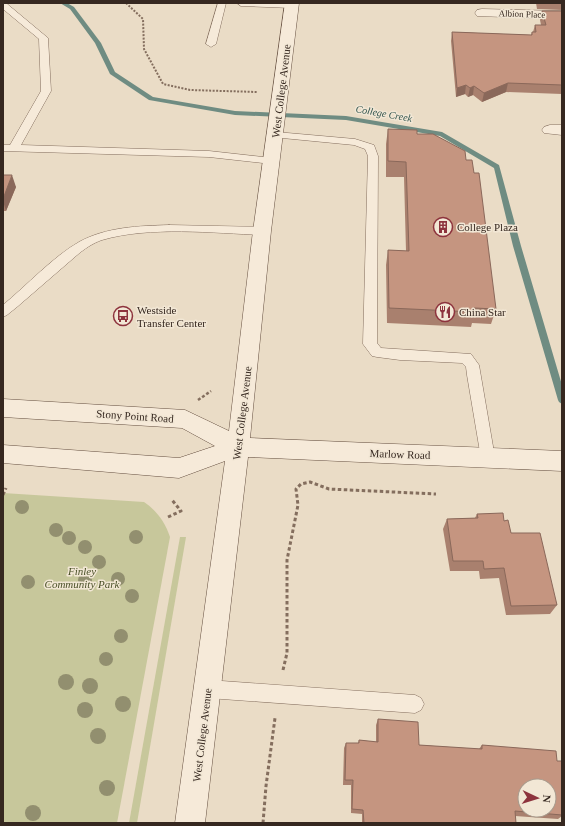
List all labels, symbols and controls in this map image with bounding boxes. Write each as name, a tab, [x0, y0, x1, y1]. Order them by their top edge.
street label: Albion Place	[498, 8, 546, 20]
street label: West College Avenue	[269, 43, 293, 138]
water label: College Creek	[355, 103, 414, 124]
building icon: College Plaza	[432, 216, 454, 238]
place label: College Plaza	[457, 221, 518, 233]
restaurant icon: China Star	[434, 301, 456, 323]
place label: Westside Transfer Center	[137, 304, 206, 329]
bus stop icon: Westside Transfer Center	[112, 305, 134, 327]
place label: China Star	[459, 306, 506, 318]
street label: West College Avenue	[230, 365, 254, 460]
street label: Stony Point Road	[96, 407, 175, 425]
street label: Marlow Road	[369, 447, 431, 461]
park label: Finley Community Park	[45, 565, 121, 590]
street label: West College Avenue	[190, 687, 214, 782]
north arrow	[517, 778, 557, 818]
text: N	[541, 794, 553, 803]

